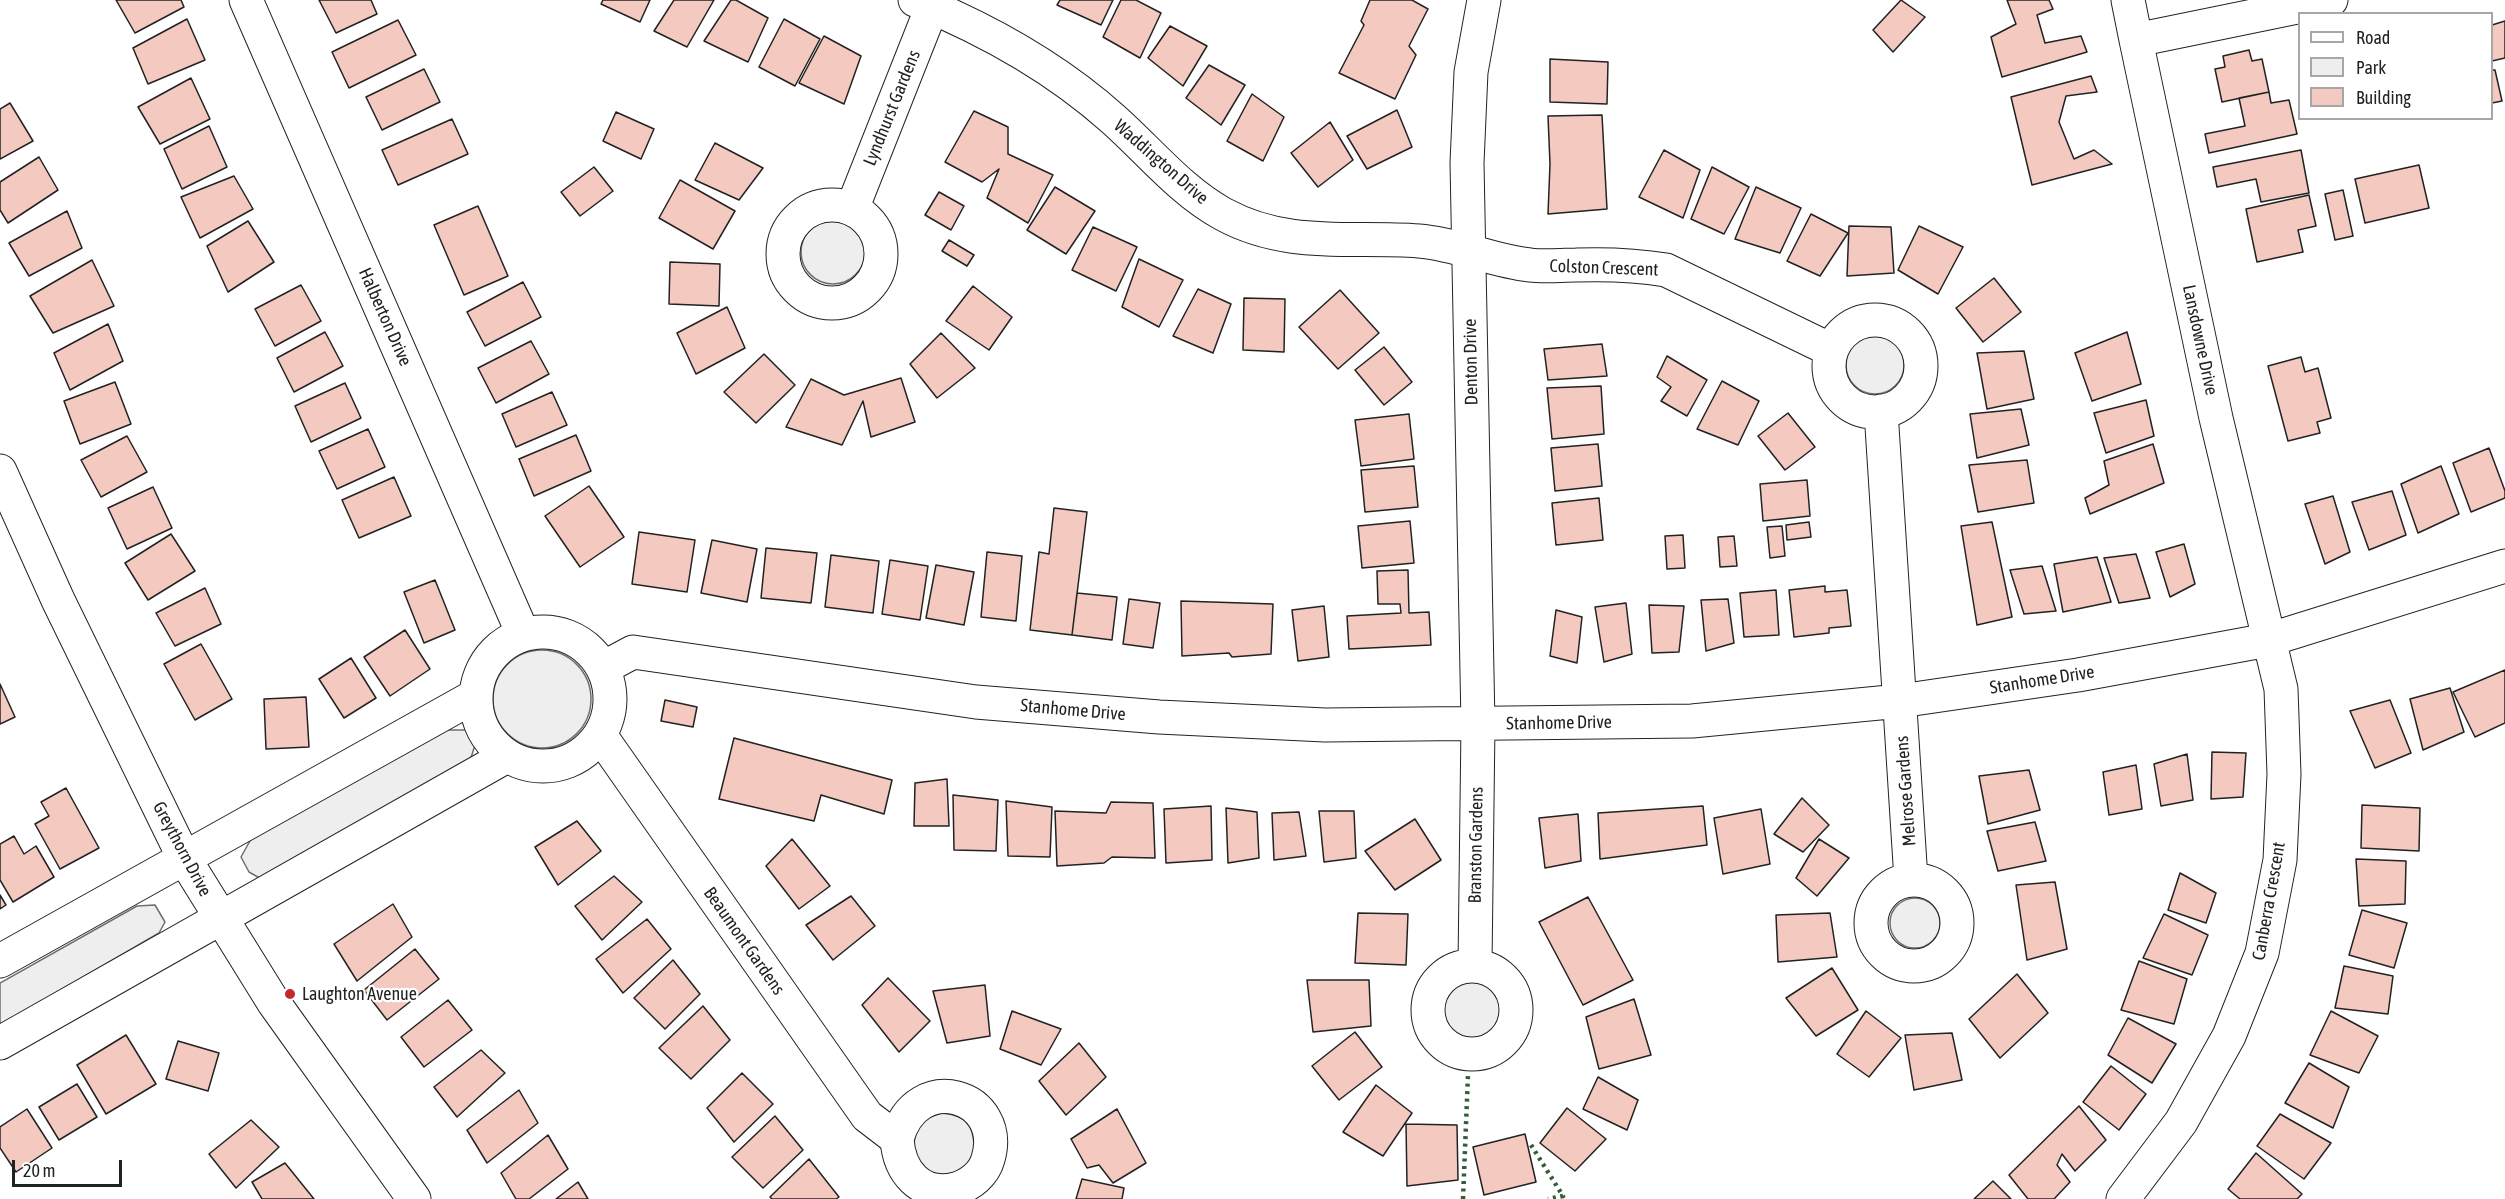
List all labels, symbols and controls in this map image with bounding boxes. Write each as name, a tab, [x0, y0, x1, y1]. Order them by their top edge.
legend	[2298, 12, 2493, 120]
text: Road	[2356, 27, 2390, 48]
street label: Lyndhurst Gardens	[859, 47, 925, 169]
text: Park	[2356, 57, 2386, 78]
text: Building	[2356, 87, 2411, 108]
street label: Waddington Drive	[1109, 115, 1213, 209]
street label: Colston Crescent	[1549, 255, 1659, 281]
street label: Halberton Drive	[354, 265, 416, 369]
street label: Lansdowne Drive	[2178, 283, 2222, 397]
street label: Denton Drive	[1459, 319, 1483, 405]
street label: Stanhome Drive	[1988, 661, 2096, 699]
street label: Stanhome Drive	[1019, 695, 1127, 725]
street label: Stanhome Drive	[1506, 711, 1612, 735]
street label: Melrose Gardens	[1891, 735, 1921, 847]
street label: Branston Gardens	[1464, 787, 1488, 903]
street label: Greythorn Drive	[148, 798, 216, 900]
street label: Canberra Crescent	[2248, 840, 2290, 962]
street label: Beaumont Gardens	[699, 883, 789, 999]
place label: Laughton Avenue	[302, 983, 417, 1005]
marker: Laughton Avenue	[283, 987, 297, 1001]
scale bar	[15, 1148, 124, 1186]
text: 20 m	[23, 1160, 55, 1181]

